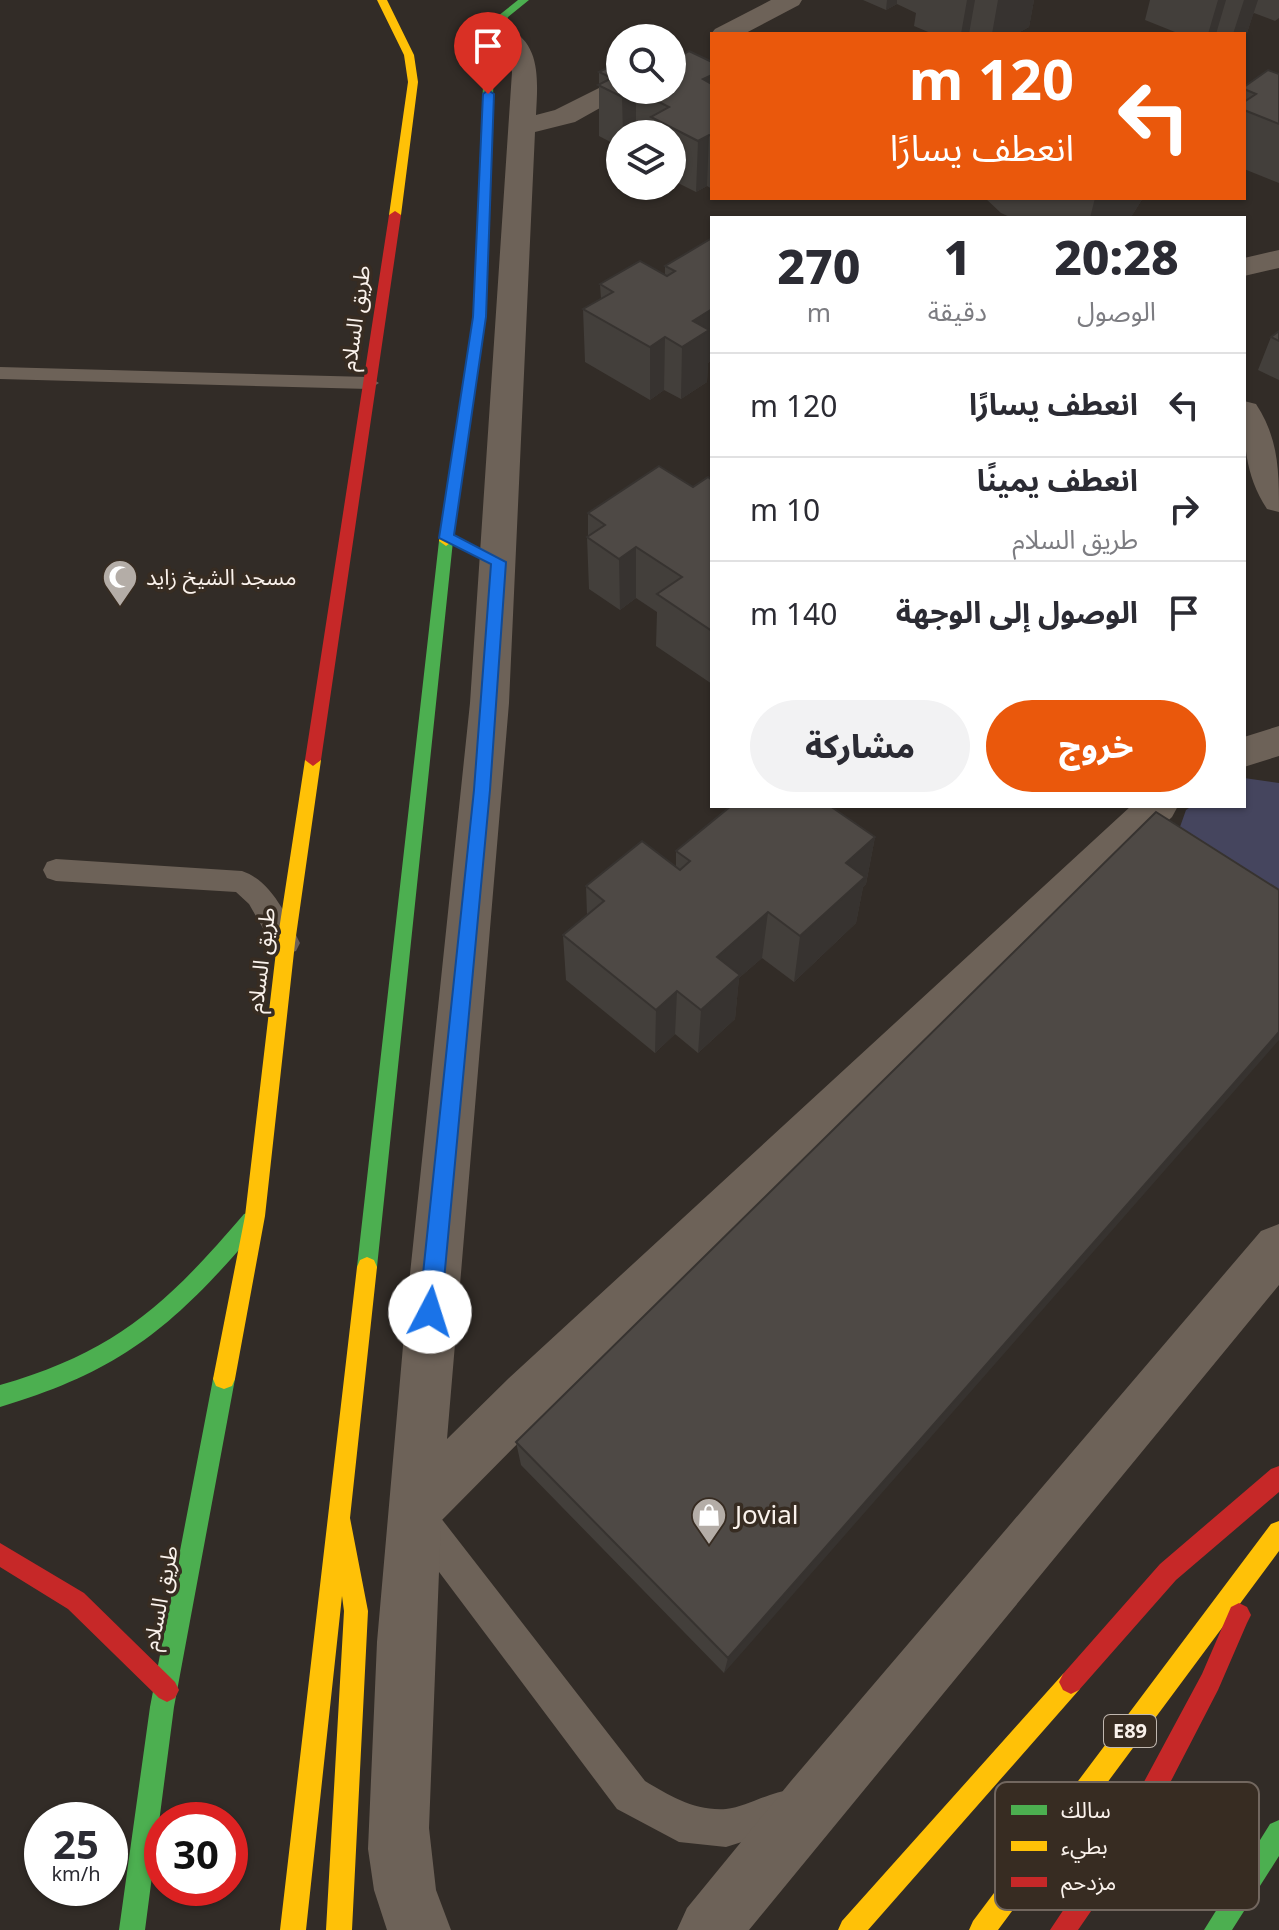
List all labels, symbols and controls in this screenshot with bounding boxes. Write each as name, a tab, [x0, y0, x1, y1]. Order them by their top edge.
pin	[454, 12, 522, 94]
icon: arrive	[466, 24, 510, 68]
map controls	[606, 24, 686, 200]
button: search	[606, 24, 686, 104]
text: 120 m	[909, 40, 1074, 116]
icon: left	[1102, 64, 1206, 168]
button: layers	[606, 120, 686, 200]
text: انعطف يسارًا	[890, 123, 1074, 172]
text: 1	[943, 224, 971, 289]
text: 20:28	[1054, 224, 1179, 289]
text: 270	[777, 233, 860, 298]
street label: طريق السلام	[332, 263, 379, 373]
text: دقيقة	[928, 293, 987, 329]
text: الوصول	[1077, 293, 1156, 329]
text: m	[807, 294, 831, 330]
text: انعطف يسارًا	[969, 383, 1138, 424]
icon: left	[1162, 383, 1206, 427]
text: 120 m	[750, 385, 837, 426]
text: انعطف يمينًا	[977, 459, 1138, 500]
icon: right	[1162, 487, 1206, 531]
text: 10 m	[750, 489, 820, 530]
text: طريق السلام	[1012, 521, 1138, 557]
mosque icon: مسجد الشيخ زايد	[101, 558, 139, 608]
place label: مسجد الشيخ زايد	[146, 561, 297, 594]
text: الوصول إلى الوجهة	[896, 591, 1138, 632]
icon: arrive	[1162, 591, 1206, 635]
text: 140 m	[750, 593, 837, 634]
button: مشاركة	[750, 700, 970, 792]
button: خروج	[986, 700, 1206, 792]
street label: طريق السلام	[239, 905, 284, 1015]
position arrow	[388, 1270, 472, 1354]
shop icon: Jovial	[690, 1496, 728, 1546]
place label: Jovial	[732, 1496, 799, 1532]
street label: طريق السلام	[134, 1543, 187, 1654]
road number: E89	[1104, 1715, 1156, 1747]
legend	[995, 1782, 1259, 1910]
text: سالك	[1061, 1794, 1111, 1824]
speed limit sign: 30	[144, 1802, 248, 1906]
text: 25	[53, 1816, 99, 1871]
text: بطيء	[1061, 1830, 1108, 1863]
text: km/h	[51, 1860, 101, 1887]
text: مزدحم	[1061, 1866, 1116, 1899]

